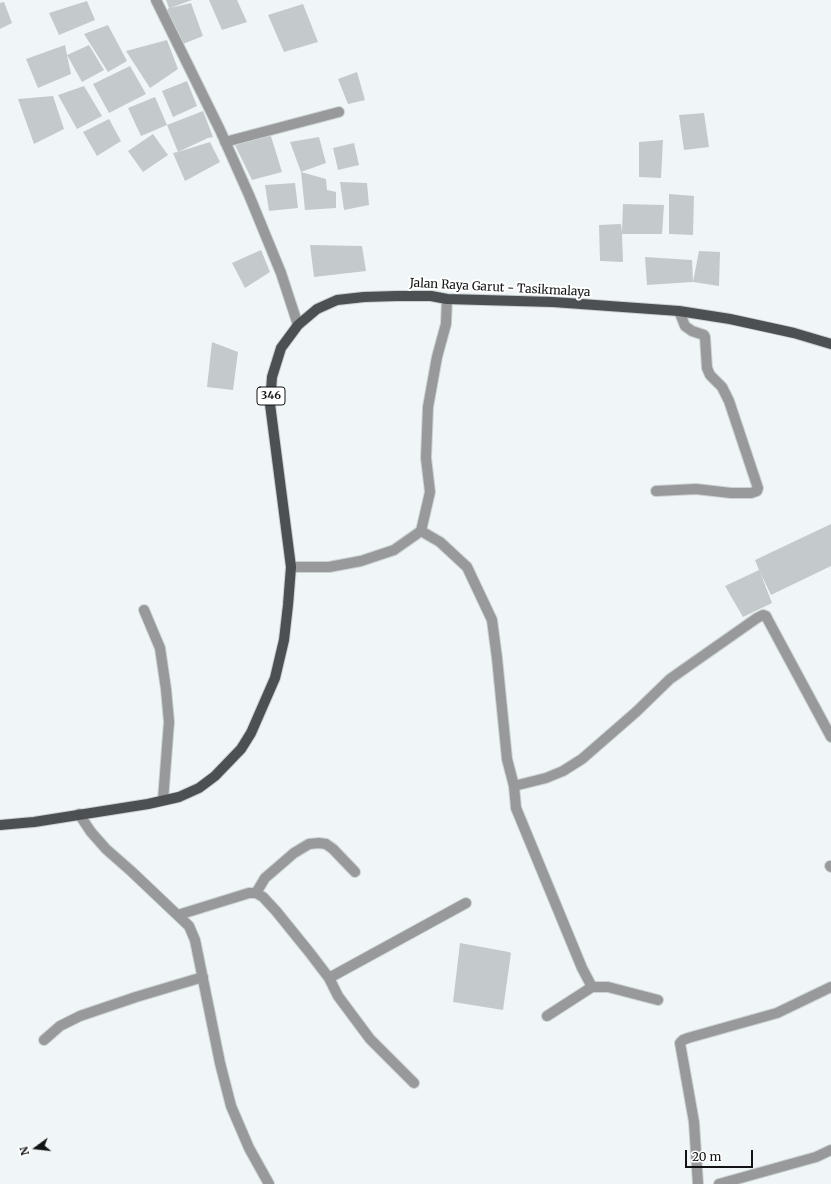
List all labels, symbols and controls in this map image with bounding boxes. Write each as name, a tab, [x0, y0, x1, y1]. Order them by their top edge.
street label: Jalan Raya Garut - Tasikmalaya	[409, 276, 591, 300]
road number: 346	[257, 387, 285, 405]
north arrow	[16, 1128, 56, 1168]
scale bar	[687, 1142, 755, 1168]
text: N	[17, 1145, 32, 1157]
text: 20 m	[692, 1149, 721, 1164]

